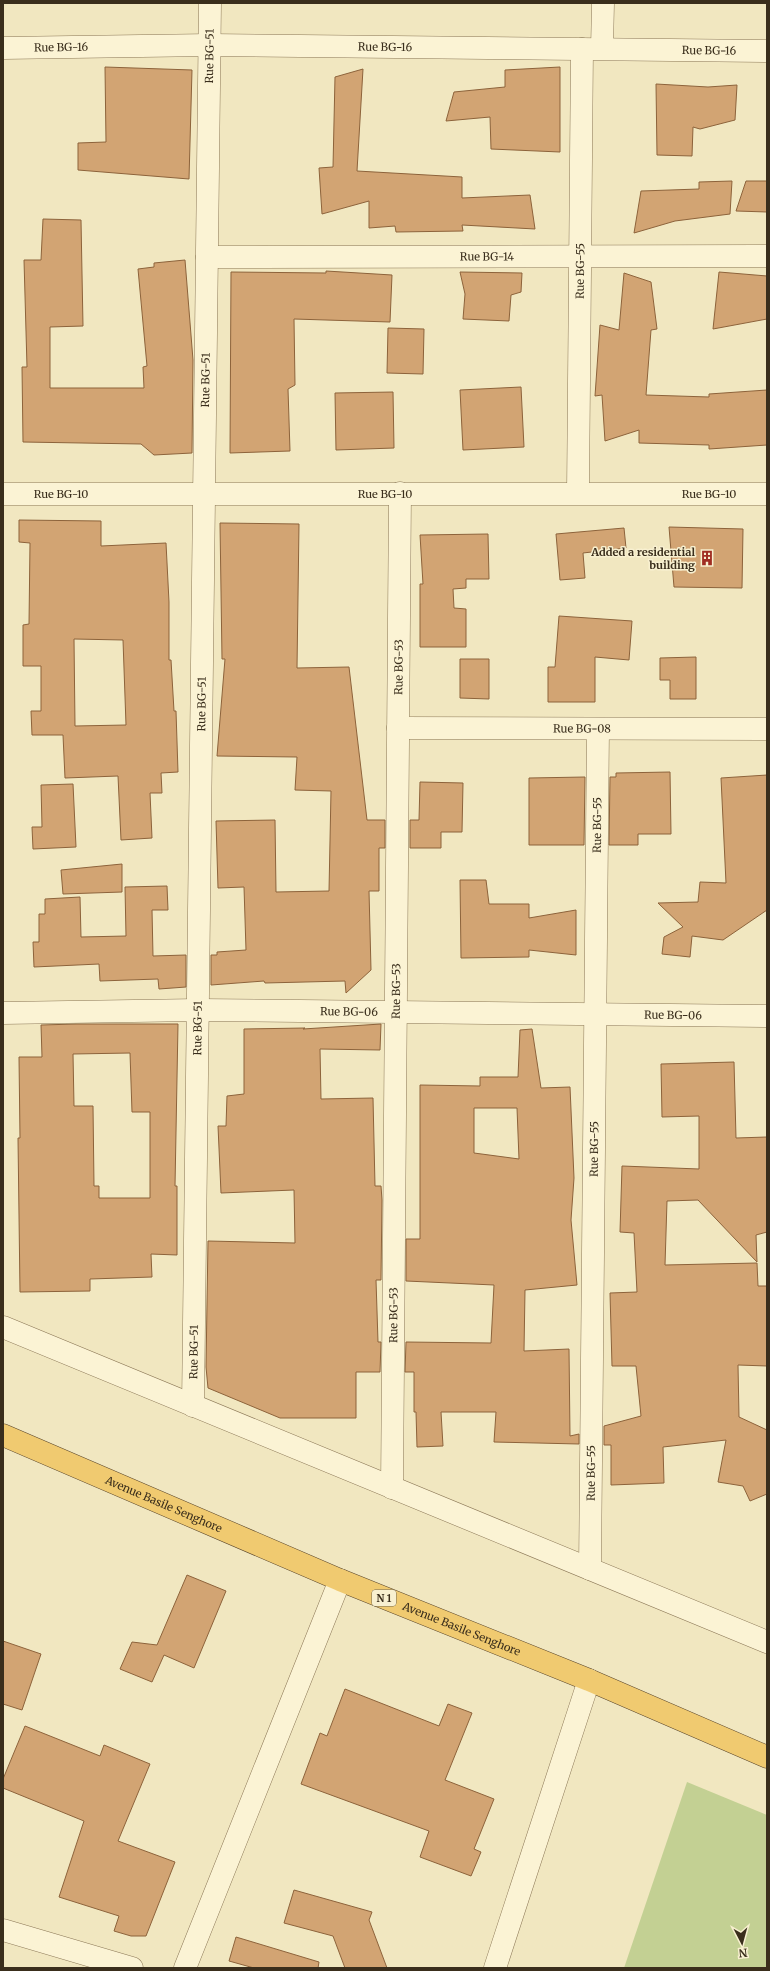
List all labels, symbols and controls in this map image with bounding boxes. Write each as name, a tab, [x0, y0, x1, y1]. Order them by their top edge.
street label: Rue BG-51	[202, 29, 217, 83]
street label: Rue BG-16	[34, 40, 89, 55]
street label: Rue BG-16	[358, 40, 413, 54]
street label: Rue BG-16	[682, 43, 737, 58]
street label: Rue BG-55	[573, 243, 587, 299]
street label: Rue BG-14	[460, 249, 514, 264]
street label: Rue BG-51	[198, 353, 213, 407]
street label: Rue BG-10	[34, 487, 88, 501]
street label: Rue BG-10	[358, 487, 412, 501]
street label: Rue BG-10	[682, 487, 736, 501]
place label: Added a residential building	[590, 545, 695, 572]
building icon: Added a residential building	[698, 549, 716, 567]
street label: Rue BG-53	[391, 639, 406, 695]
street label: Rue BG-51	[194, 677, 209, 731]
street label: Rue BG-08	[553, 721, 611, 736]
street label: Rue BG-55	[590, 797, 604, 853]
street label: Rue BG-53	[389, 963, 403, 1019]
street label: Rue BG-51	[190, 1001, 205, 1055]
street label: Rue BG-06	[320, 1004, 378, 1019]
street label: Rue BG-06	[644, 1008, 702, 1022]
street label: Rue BG-55	[587, 1121, 601, 1177]
street label: Rue BG-53	[386, 1287, 401, 1343]
street label: Rue BG-51	[186, 1325, 201, 1379]
street label: Rue BG-55	[584, 1445, 598, 1501]
street label: Avenue Basile Senghore	[102, 1472, 225, 1536]
road number: N 1	[372, 1590, 396, 1606]
street label: Avenue Basile Senghore	[400, 1599, 523, 1659]
north arrow	[722, 1923, 762, 1963]
text: N	[738, 1946, 748, 1960]

